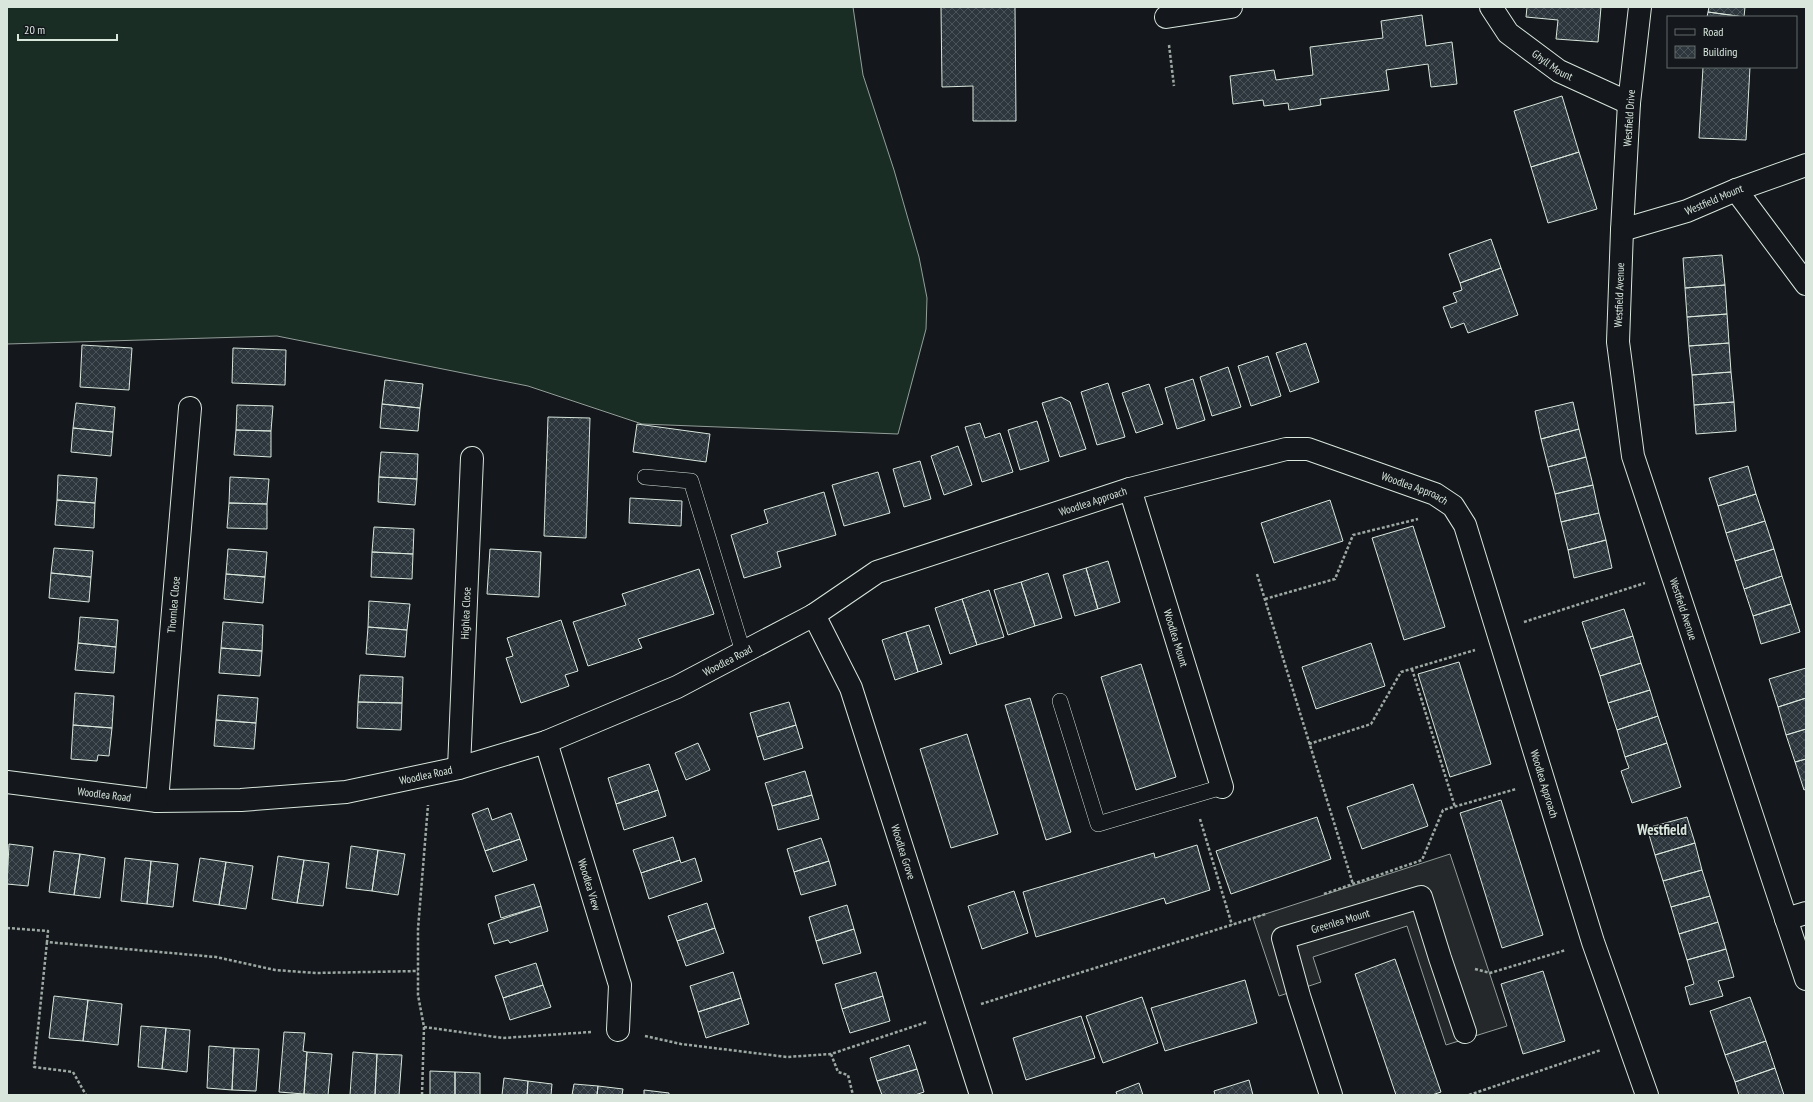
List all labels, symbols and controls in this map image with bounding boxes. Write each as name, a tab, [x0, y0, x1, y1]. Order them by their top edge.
scale bar	[18, 16, 117, 42]
legend	[1667, 16, 1797, 68]
text: 20 m	[24, 22, 45, 37]
text: Road	[1703, 24, 1723, 39]
text: Building	[1703, 44, 1738, 59]
street label: Ghyll Mount	[1529, 46, 1575, 83]
street label: Westfield Drive	[1620, 88, 1638, 147]
street label: Westfield Mount	[1683, 181, 1745, 218]
street label: Westfield Avenue	[1611, 262, 1627, 328]
street label: Woodlea Approach	[1380, 469, 1451, 508]
street label: Woodlea Approach	[1057, 484, 1129, 519]
street label: Thornlea Close	[164, 575, 183, 634]
street label: Westfield Avenue	[1667, 576, 1701, 642]
street label: Highlea Close	[457, 586, 474, 640]
street label: Woodlea Mount	[1161, 608, 1191, 669]
street label: Woodlea Road	[700, 642, 755, 679]
street label: Woodlea Approach	[1527, 748, 1562, 820]
street label: Woodlea Road	[398, 763, 454, 788]
street label: Woodlea Road	[77, 784, 132, 805]
district label: Westfield	[1636, 820, 1687, 839]
street label: Woodlea Grove	[888, 823, 919, 882]
street label: Woodlea View	[575, 857, 604, 913]
street label: Greenlea Mount	[1309, 906, 1371, 936]

